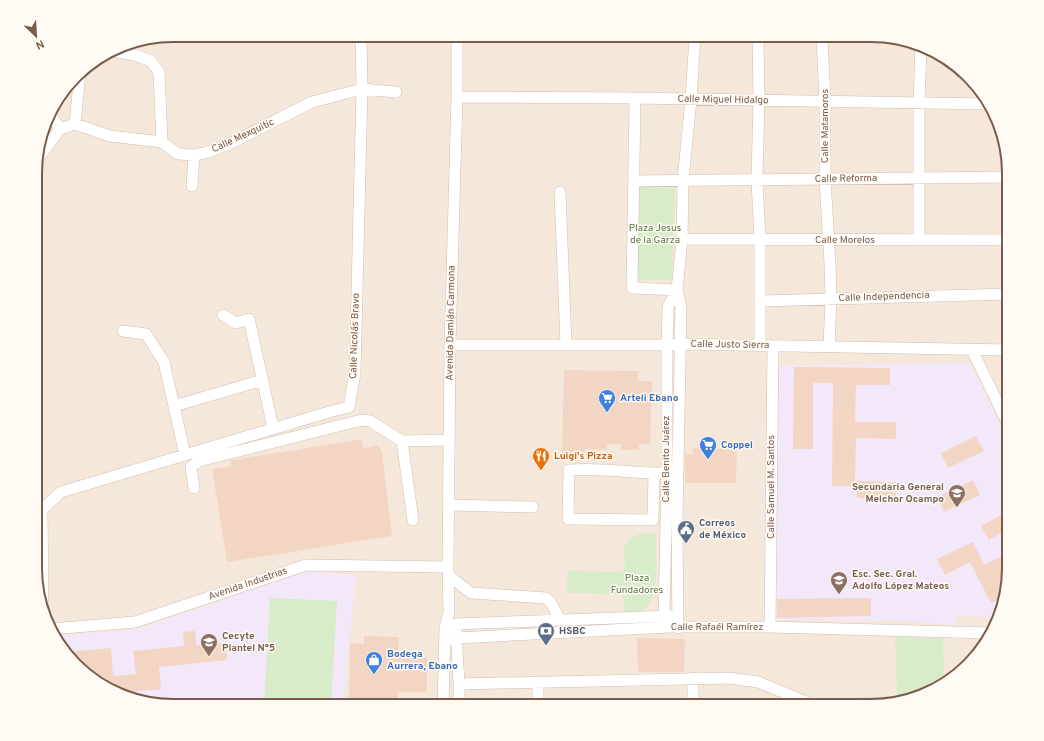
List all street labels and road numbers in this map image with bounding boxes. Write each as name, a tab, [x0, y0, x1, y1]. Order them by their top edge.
street label: Calle Matamoros	[819, 88, 832, 163]
street label: Calle Miguel Hidalgo	[677, 93, 769, 107]
street label: Calle Mexquitic	[210, 116, 276, 156]
street label: Calle Reforma	[815, 172, 877, 186]
street label: Calle Morelos	[815, 234, 875, 247]
street label: Avenida Damián Carmona	[443, 265, 459, 381]
street label: Calle Independencia	[838, 289, 930, 305]
street label: Calle Nicolás Bravo	[347, 292, 363, 379]
street label: Calle Justo Sierra	[690, 338, 770, 352]
street label: Calle Benito Juárez	[660, 416, 673, 502]
street label: Calle Samuel M. Santos	[765, 435, 778, 539]
street label: Avenida Industrias	[207, 564, 289, 604]
street label: Calle Rafaél Ramírez	[671, 621, 763, 634]

